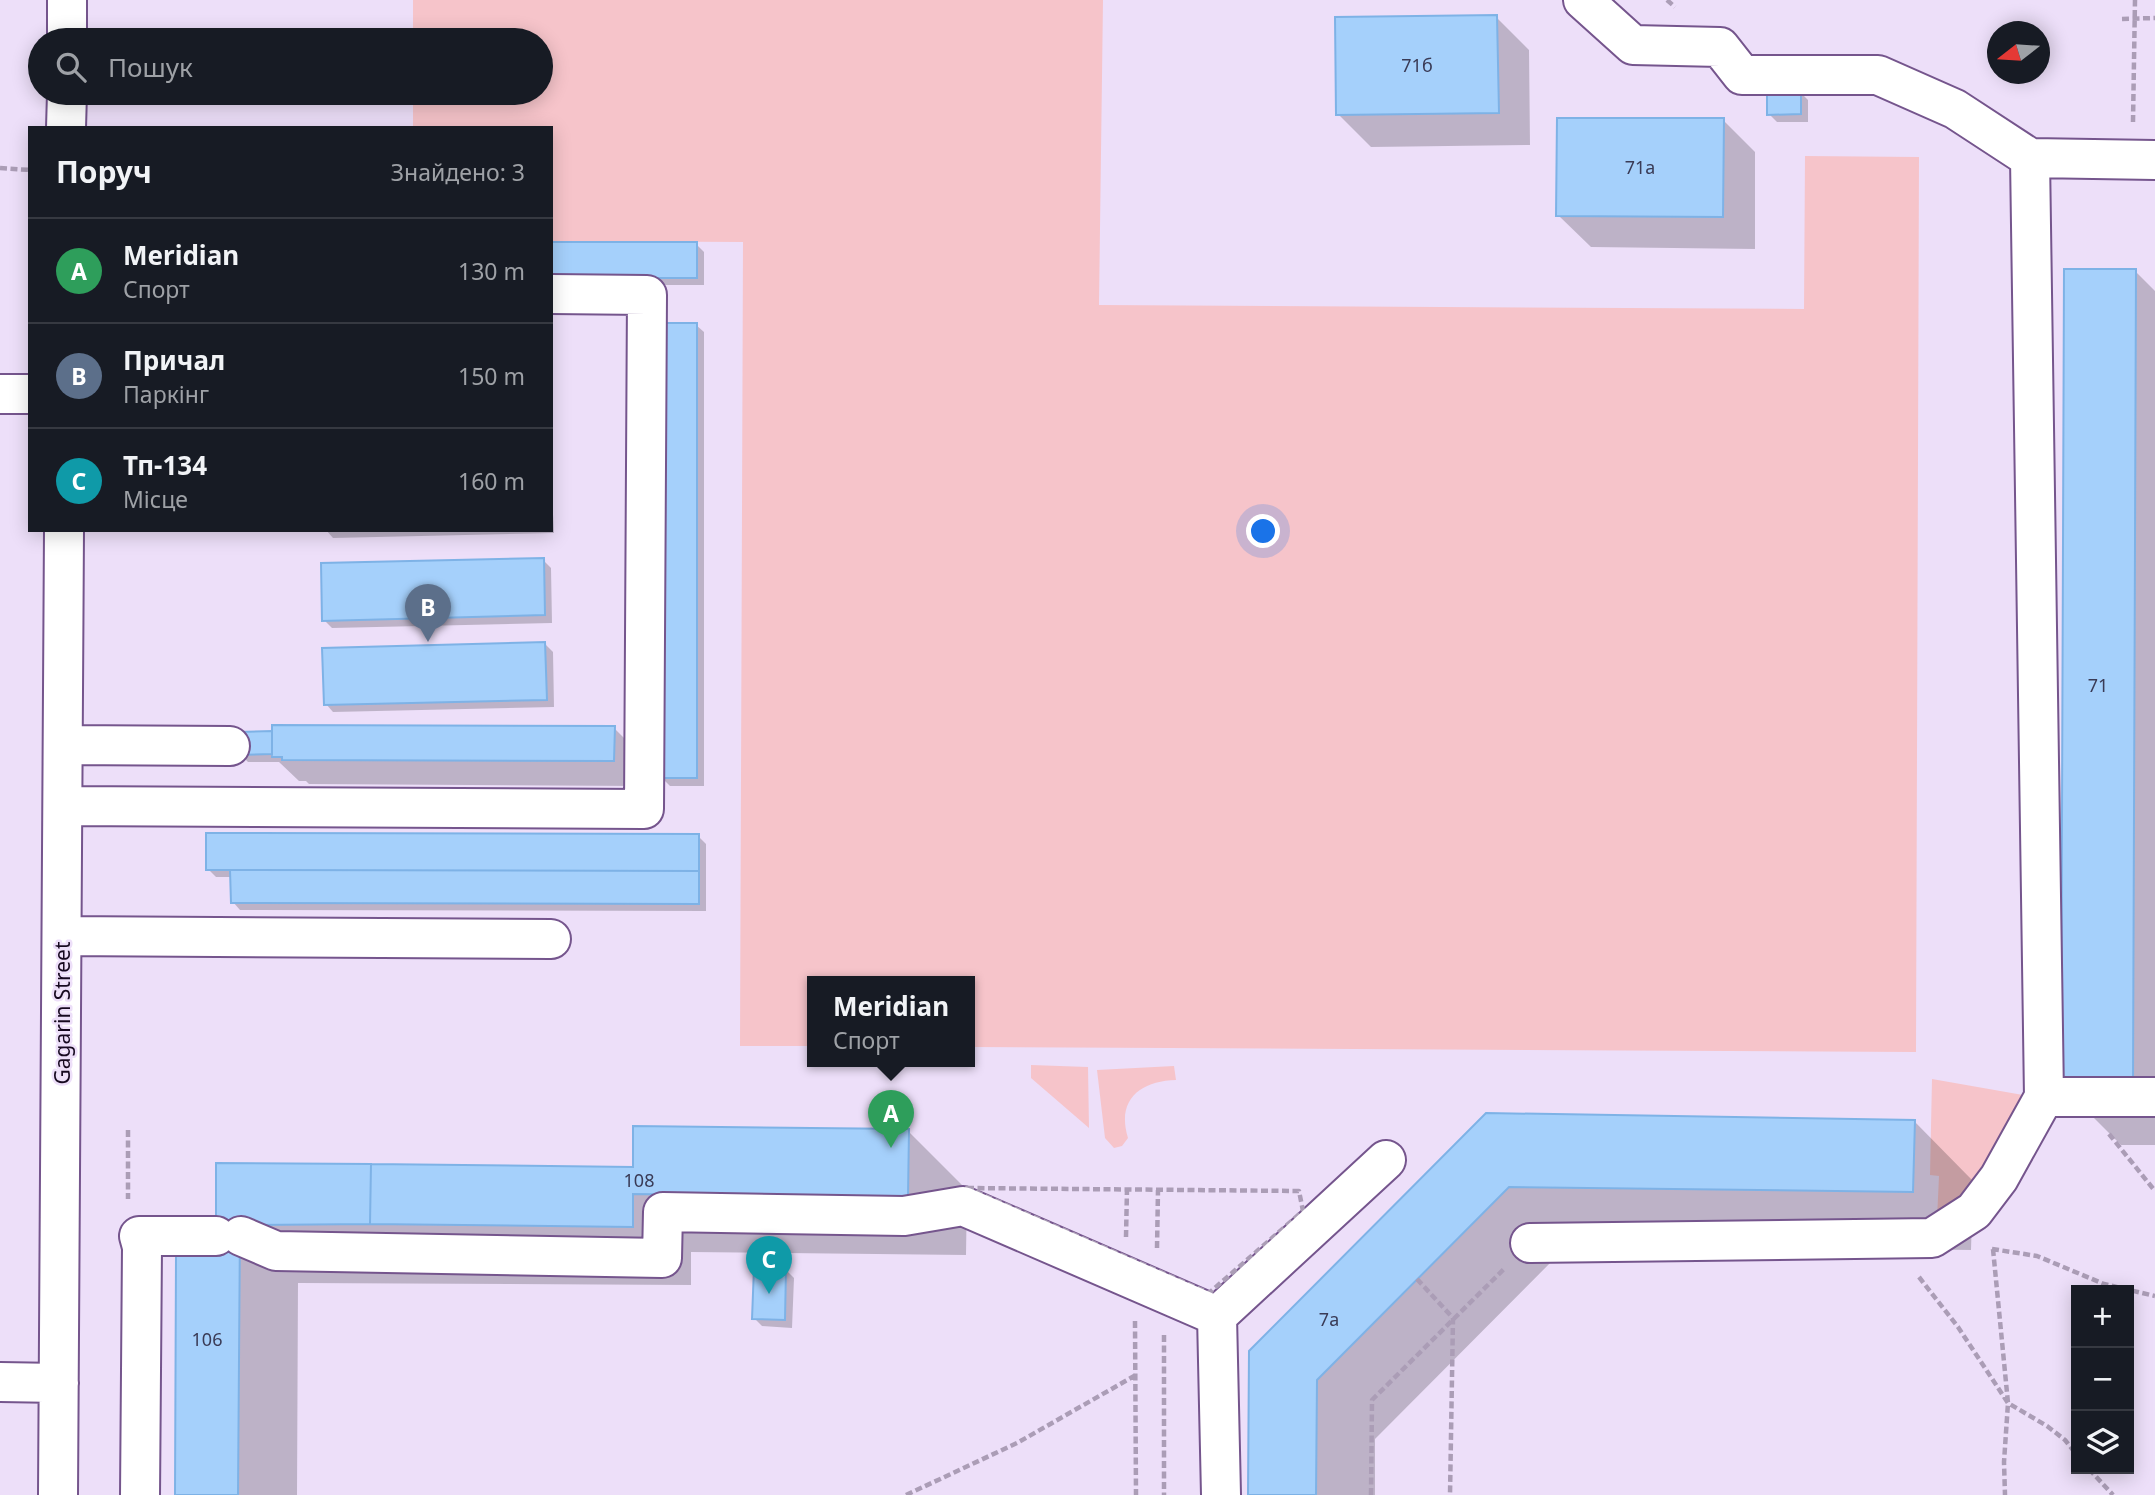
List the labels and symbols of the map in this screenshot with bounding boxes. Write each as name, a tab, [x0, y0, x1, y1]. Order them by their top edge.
north arrow	[1987, 21, 2050, 84]
house number: 71б	[1401, 53, 1433, 77]
house number: 71а	[1625, 155, 1655, 179]
your location	[1246, 514, 1280, 548]
pin: B	[405, 584, 451, 642]
house number: 71	[2088, 673, 2108, 697]
street label: Gagarin Street	[48, 941, 76, 1084]
pin: A	[868, 1090, 914, 1148]
house number: 108	[624, 1168, 654, 1192]
pin: C	[746, 1236, 792, 1294]
house number: 7а	[1319, 1307, 1339, 1331]
house number: 106	[192, 1327, 222, 1351]

